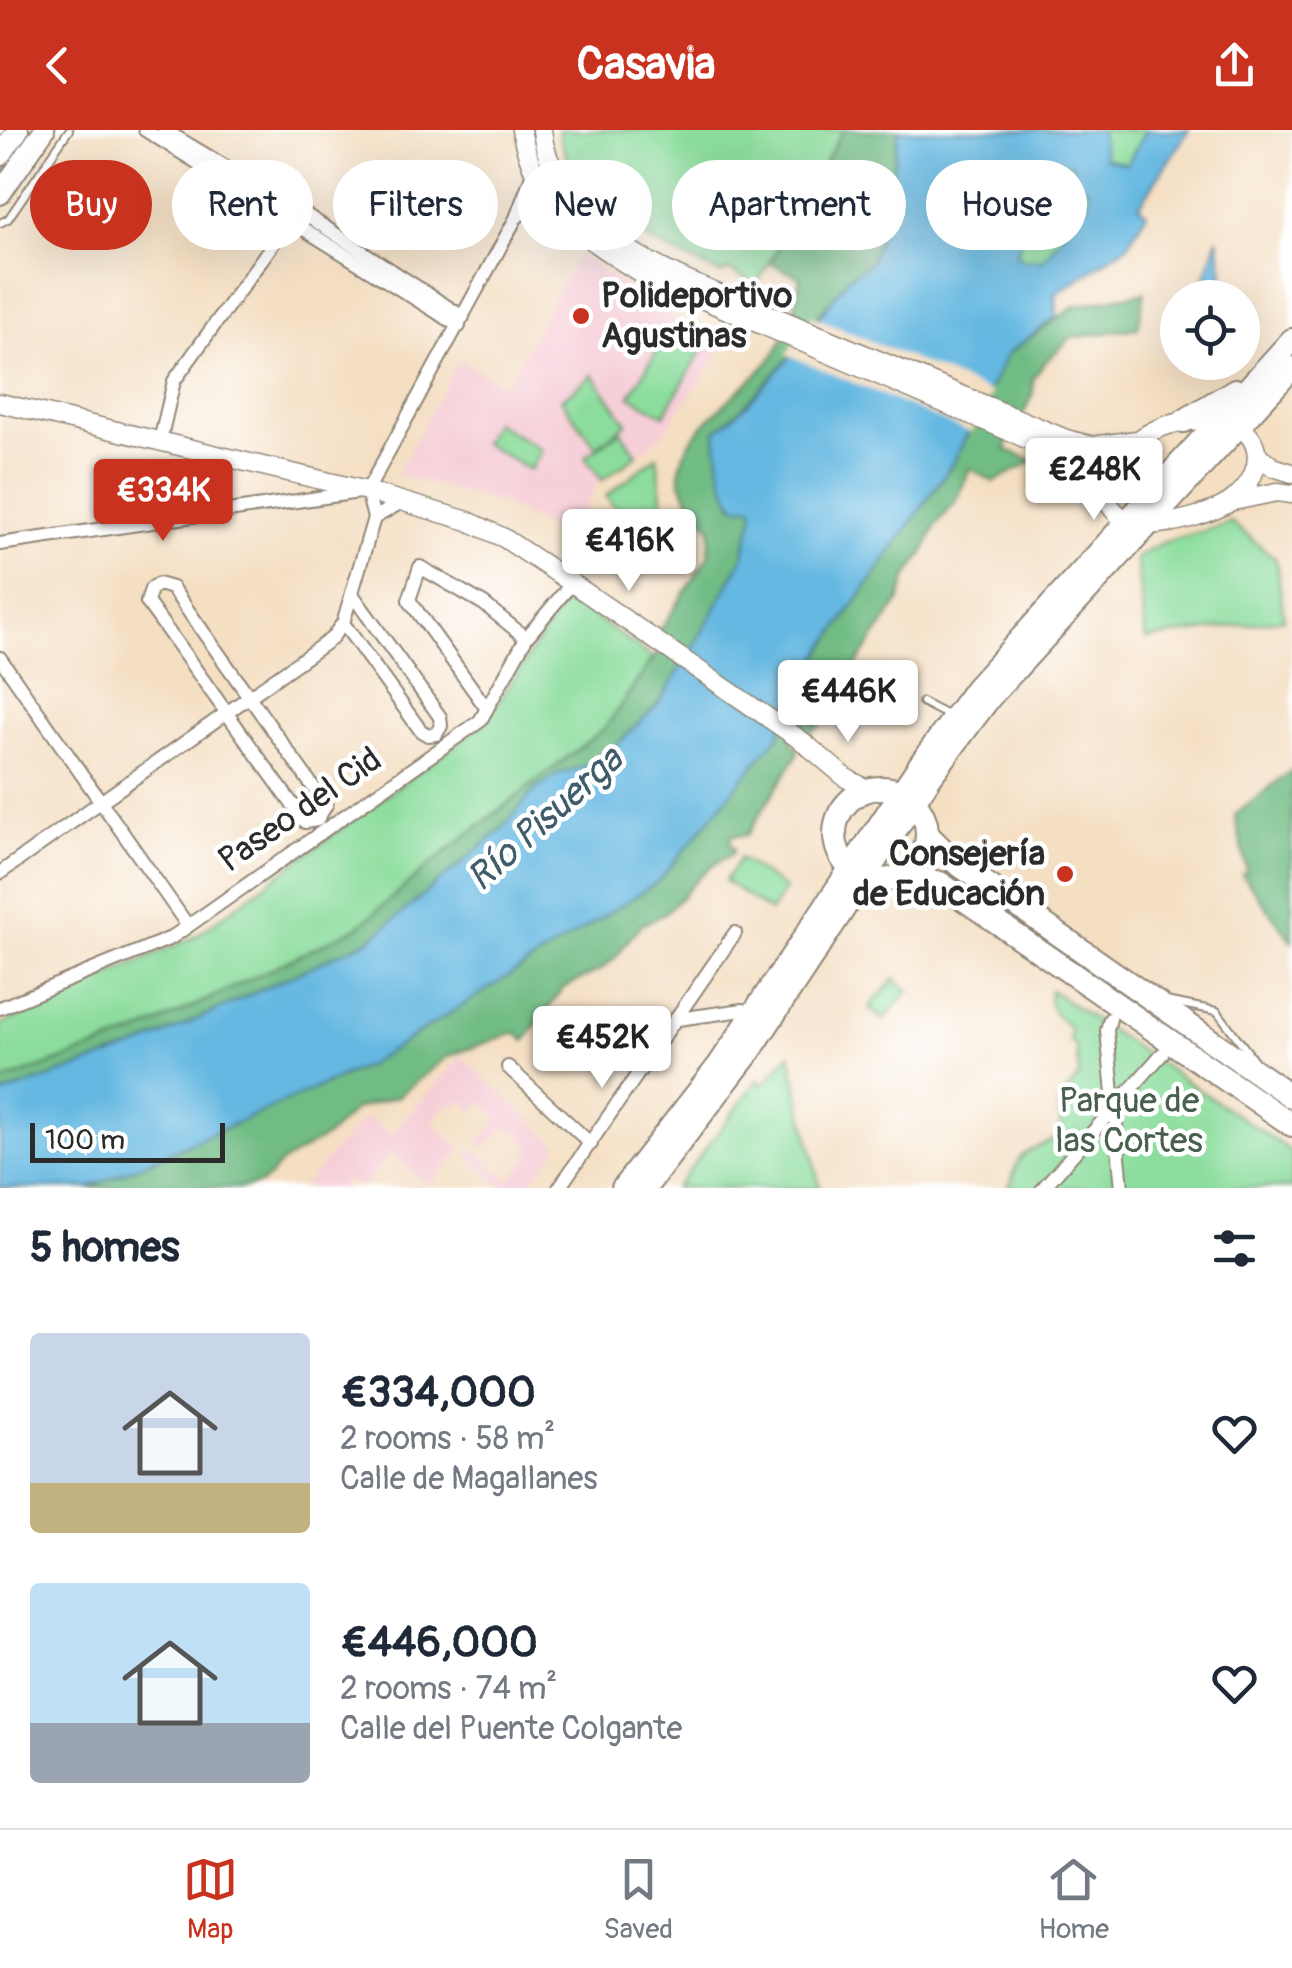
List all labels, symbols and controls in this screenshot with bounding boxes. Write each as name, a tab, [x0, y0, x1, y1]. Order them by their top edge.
text: Casavia	[577, 37, 715, 93]
icon: back	[30, 38, 85, 93]
icon: share	[1207, 38, 1262, 93]
chip: Buy	[30, 160, 152, 250]
chip: Rent	[172, 160, 313, 250]
chip: Filters	[333, 160, 498, 250]
chip: New	[518, 160, 652, 250]
chip: Apartment	[672, 160, 906, 250]
chip: House	[926, 160, 1087, 250]
place label: Polideportivo Agustinas	[601, 274, 792, 358]
map controls	[1160, 280, 1260, 380]
button: locate	[1160, 280, 1260, 380]
marker: Polideportivo Agustinas	[570, 305, 592, 327]
pin: €248K	[1024, 438, 1164, 523]
text: €248K	[1048, 450, 1141, 490]
pin: €334K	[93, 459, 233, 544]
text: €334K	[116, 471, 210, 511]
pin: €416K	[559, 509, 699, 594]
text: €416K	[584, 521, 674, 561]
pin: €446K	[778, 660, 918, 745]
text: €446K	[800, 672, 896, 712]
water label: Río Pisuerga	[457, 735, 635, 902]
street label: Paseo del Cid	[210, 738, 390, 882]
place label: Consejería de Educación	[853, 832, 1045, 916]
marker: Consejería de Educación	[1054, 863, 1076, 885]
pin: €452K	[532, 1006, 672, 1091]
text: €452K	[555, 1018, 649, 1058]
park label: Parque de las Cortes	[1055, 1079, 1203, 1163]
scale bar	[30, 1118, 225, 1162]
text: 100 m	[45, 1123, 125, 1158]
icon: filters	[1207, 1221, 1262, 1276]
text: 5 homes	[30, 1222, 180, 1274]
text: €334,000	[340, 1367, 536, 1419]
icon: home	[110, 1373, 230, 1493]
icon: heart	[1207, 1406, 1262, 1461]
text: 2 rooms · 58 m²	[340, 1419, 555, 1459]
text: Calle de Magallanes	[340, 1459, 598, 1499]
text: €446,000	[340, 1617, 538, 1669]
icon: home	[110, 1623, 230, 1743]
icon: heart	[1207, 1656, 1262, 1711]
text: 2 rooms · 74 m²	[340, 1669, 557, 1709]
text: Calle del Puente Colgante	[340, 1709, 682, 1749]
tab: Map	[183, 1852, 238, 1947]
tab: Saved	[603, 1852, 673, 1947]
tab: Home	[1039, 1852, 1109, 1947]

